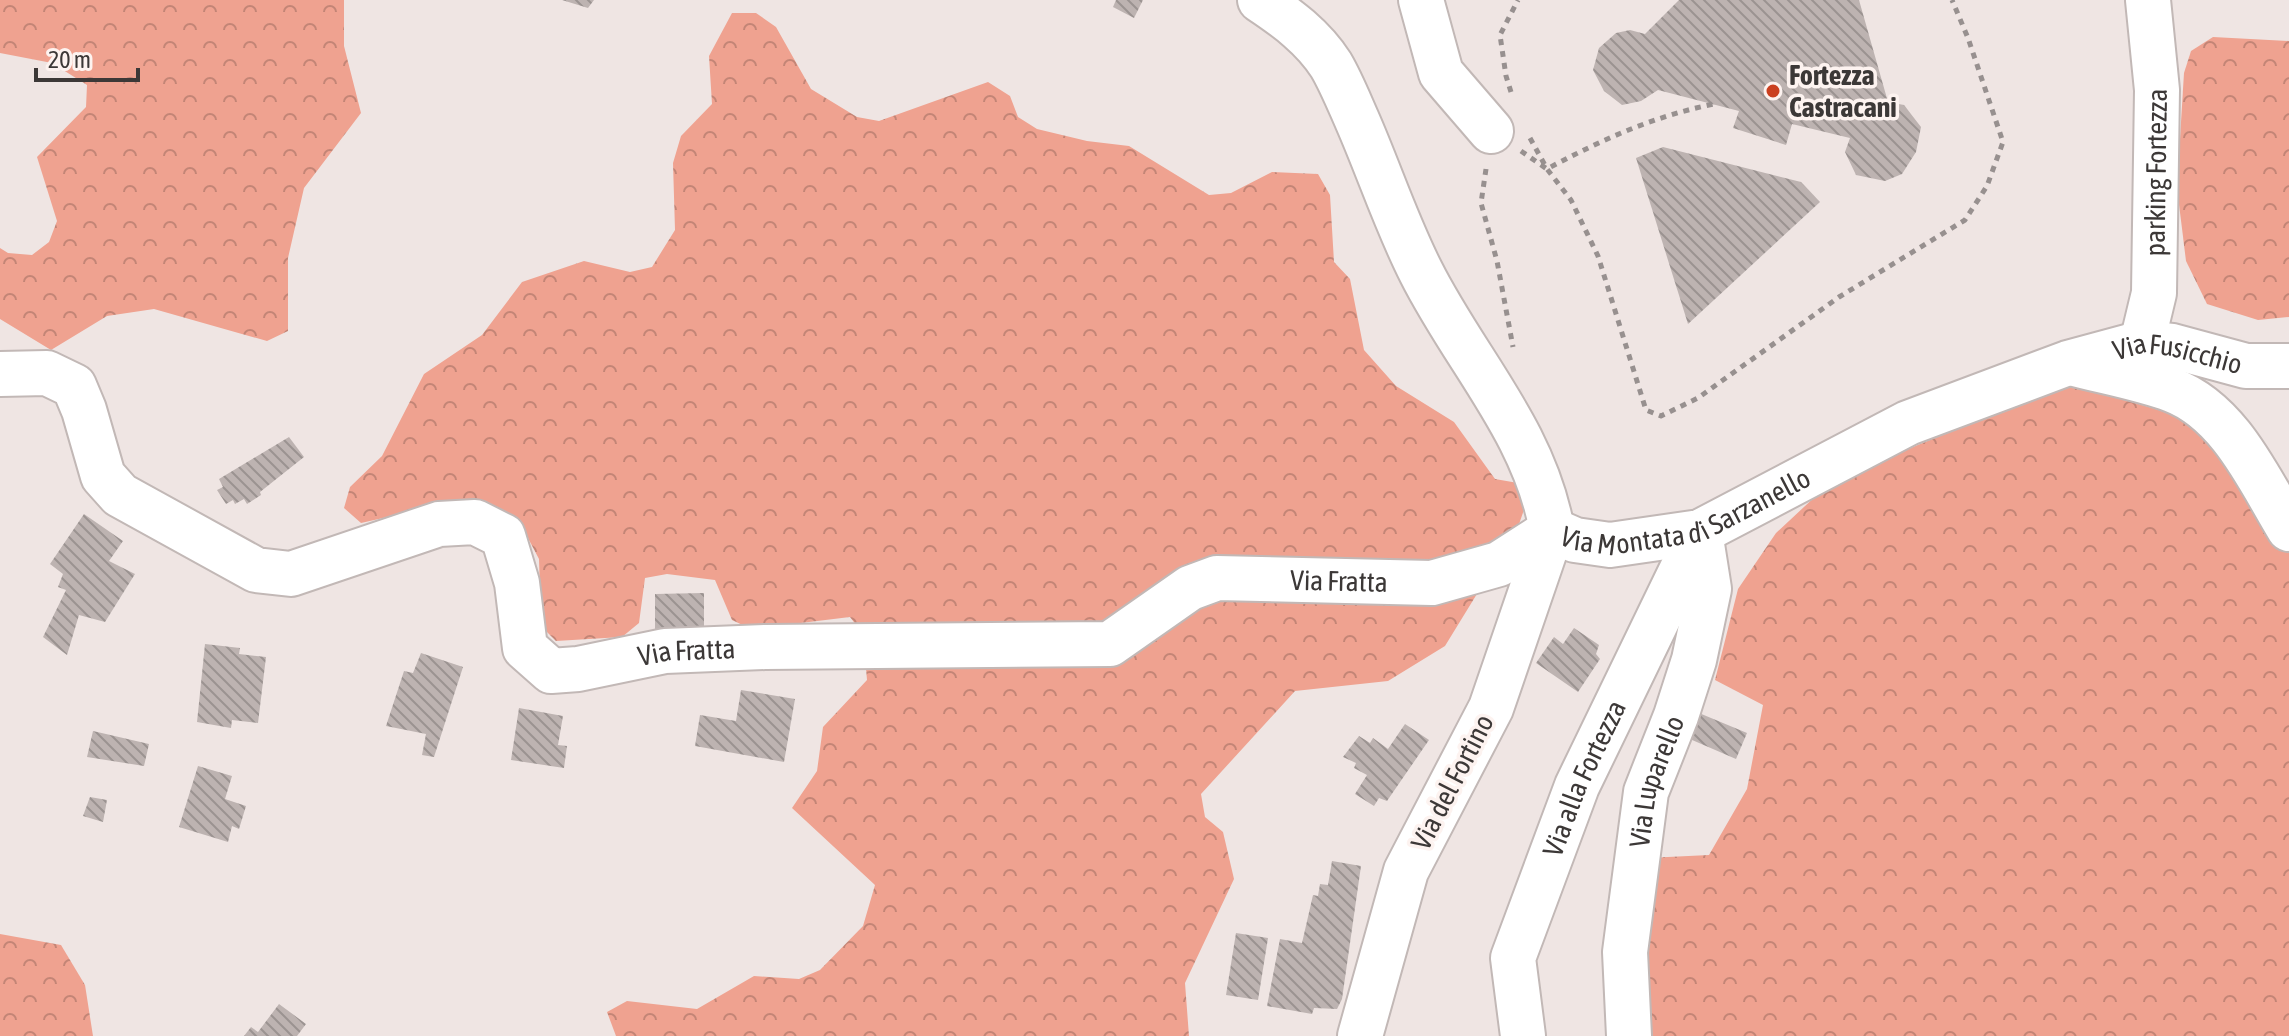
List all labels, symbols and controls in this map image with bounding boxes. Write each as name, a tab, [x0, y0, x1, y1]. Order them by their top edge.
scale bar	[36, 32, 138, 82]
text: 20 m	[48, 46, 91, 73]
place label: Fortezza Castracani	[1789, 59, 1897, 123]
marker: Fortezza Castracani	[1764, 82, 1782, 100]
street label: parking Fortezza	[2139, 88, 2173, 256]
street label: Via Fusicchio	[2109, 327, 2246, 380]
street label: Via Montata di Sarzanello	[1555, 461, 1815, 562]
street label: Via Fratta	[1290, 564, 1388, 598]
street label: Via Fratta	[635, 632, 736, 672]
street label: Via alla Fortezza	[1536, 695, 1632, 861]
street label: Via del Fortino	[1404, 709, 1500, 855]
street label: Via Luparello	[1623, 711, 1691, 849]

